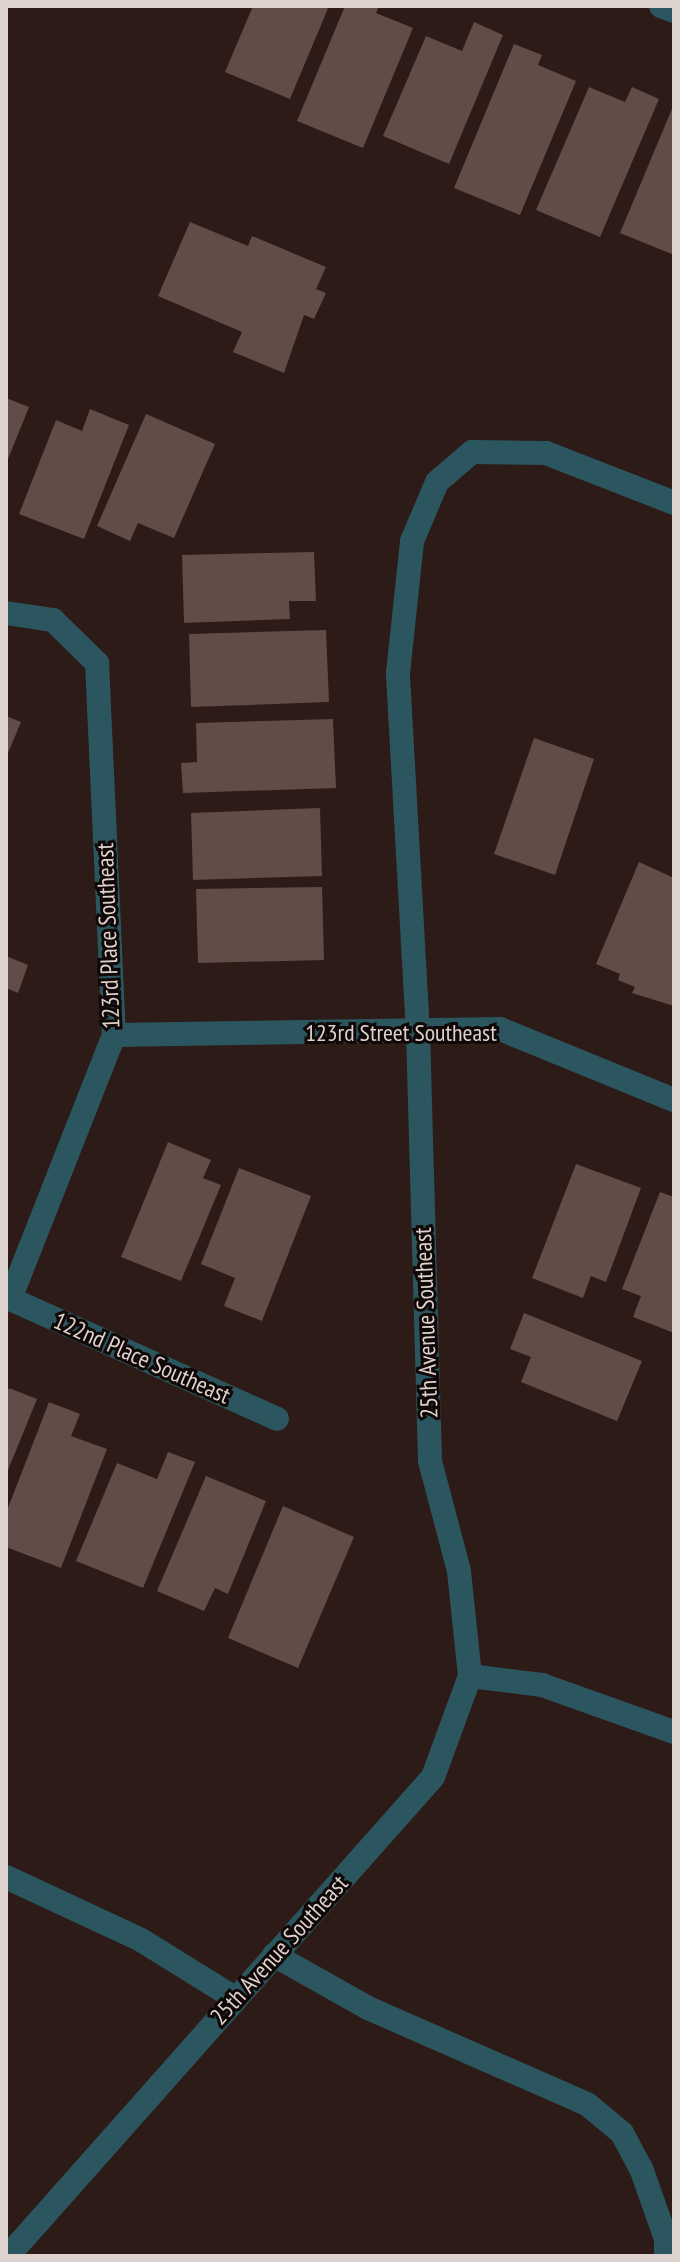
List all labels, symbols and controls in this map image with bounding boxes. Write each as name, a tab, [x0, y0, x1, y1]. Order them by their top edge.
street label: 123rd Place Southeast	[90, 843, 126, 1029]
street label: 123rd Street Southeast	[305, 1019, 497, 1047]
street label: 25th Avenue Southeast	[408, 1227, 444, 1419]
street label: 122nd Place Southeast	[49, 1306, 235, 1410]
street label: 25th Avenue Southeast	[204, 1869, 354, 2031]

